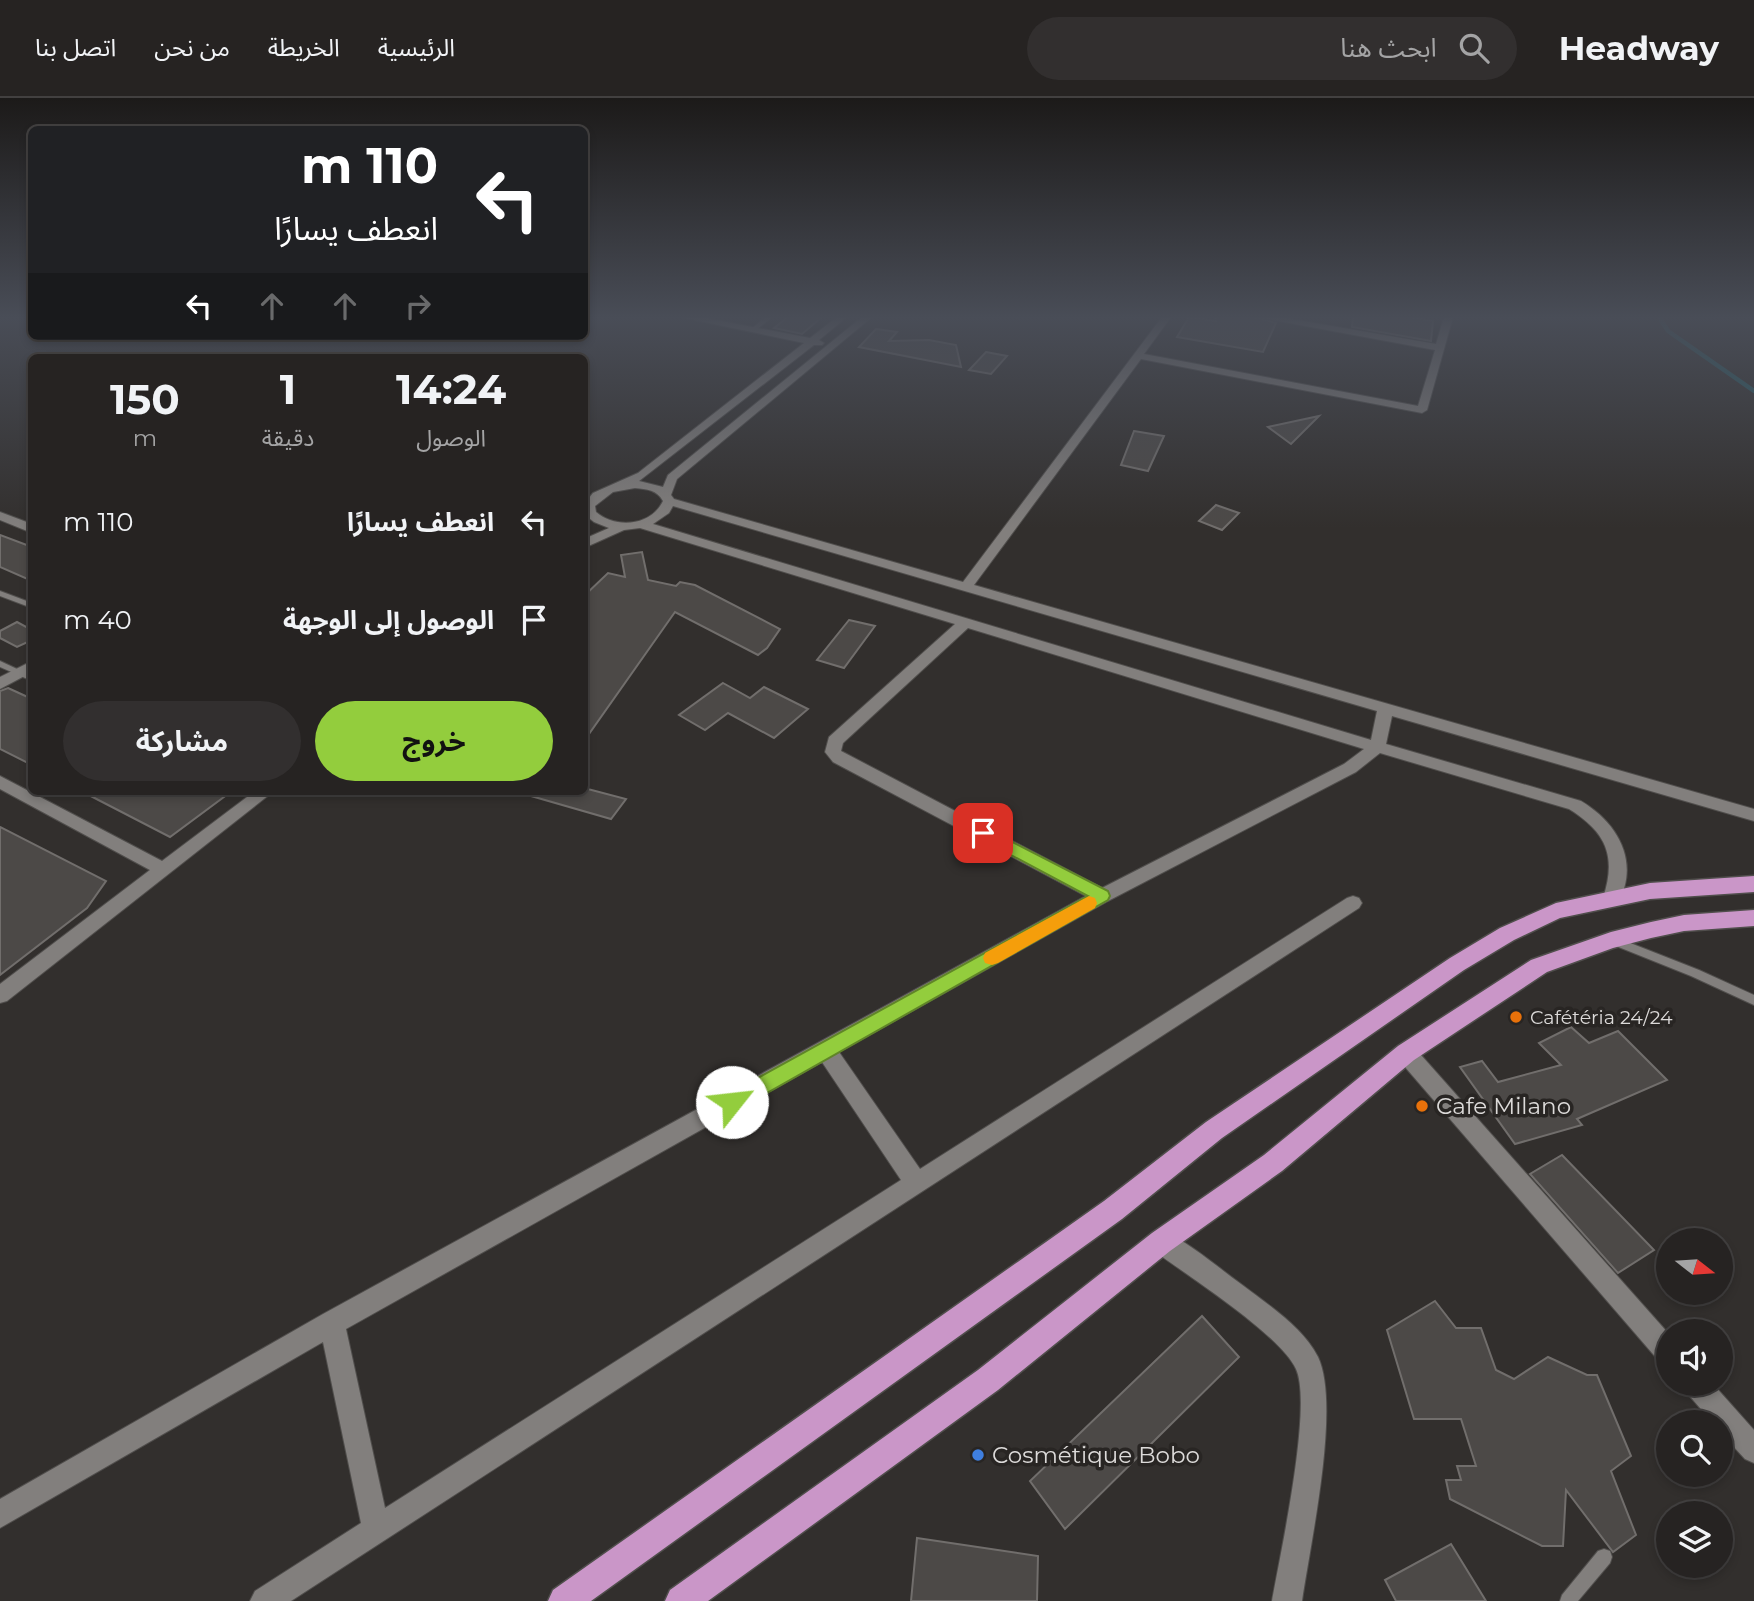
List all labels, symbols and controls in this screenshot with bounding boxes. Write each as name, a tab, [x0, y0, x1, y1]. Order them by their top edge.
search box	[1027, 17, 1517, 80]
text: Headway	[1559, 28, 1719, 68]
icon: search	[1455, 29, 1493, 67]
text: ابحث هنا	[1340, 32, 1437, 64]
text: اتصل بنا	[35, 33, 116, 62]
text: من نحن	[154, 33, 230, 62]
text: الخريطة	[268, 33, 340, 62]
text: الرئيسية	[378, 33, 455, 62]
text: 110 m	[301, 136, 438, 195]
icon: left	[462, 154, 553, 245]
text: انعطف يسارًا	[274, 209, 438, 248]
icon: left	[180, 287, 218, 325]
icon: ahead	[253, 287, 291, 325]
icon: ahead	[326, 287, 364, 325]
icon: right	[399, 287, 437, 325]
text: 1	[280, 363, 296, 415]
text: 14:24	[396, 363, 506, 415]
text: 150	[110, 373, 180, 425]
text: m	[133, 424, 157, 452]
text: دقيقة	[262, 424, 314, 452]
text: الوصول	[416, 424, 486, 452]
icon: left	[515, 503, 553, 541]
text: 110 m	[63, 506, 133, 538]
text: انعطف يسارًا	[347, 506, 494, 538]
icon: arrive	[515, 601, 553, 639]
text: 40 m	[63, 604, 132, 636]
text: الوصول إلى الوجهة	[283, 604, 494, 636]
button: مشاركة	[63, 701, 301, 781]
button: خروج	[315, 701, 553, 781]
pin	[953, 803, 1013, 863]
icon: arrive	[964, 814, 1002, 852]
place label: Cafétéria 24/24	[1530, 1006, 1673, 1029]
marker: Cafétéria 24/24	[1508, 1009, 1524, 1025]
position arrow	[695, 1065, 769, 1139]
place label: Cafe Milano	[1436, 1092, 1571, 1120]
marker: Cafe Milano	[1414, 1098, 1430, 1114]
north arrow	[1656, 1228, 1732, 1306]
map controls	[1656, 1228, 1733, 1578]
button: sound	[1656, 1319, 1733, 1396]
button: search	[1656, 1410, 1733, 1487]
place label: Cosmétique Bobo	[992, 1441, 1200, 1469]
marker: Cosmétique Bobo	[970, 1447, 986, 1463]
button: layers	[1656, 1501, 1733, 1578]

